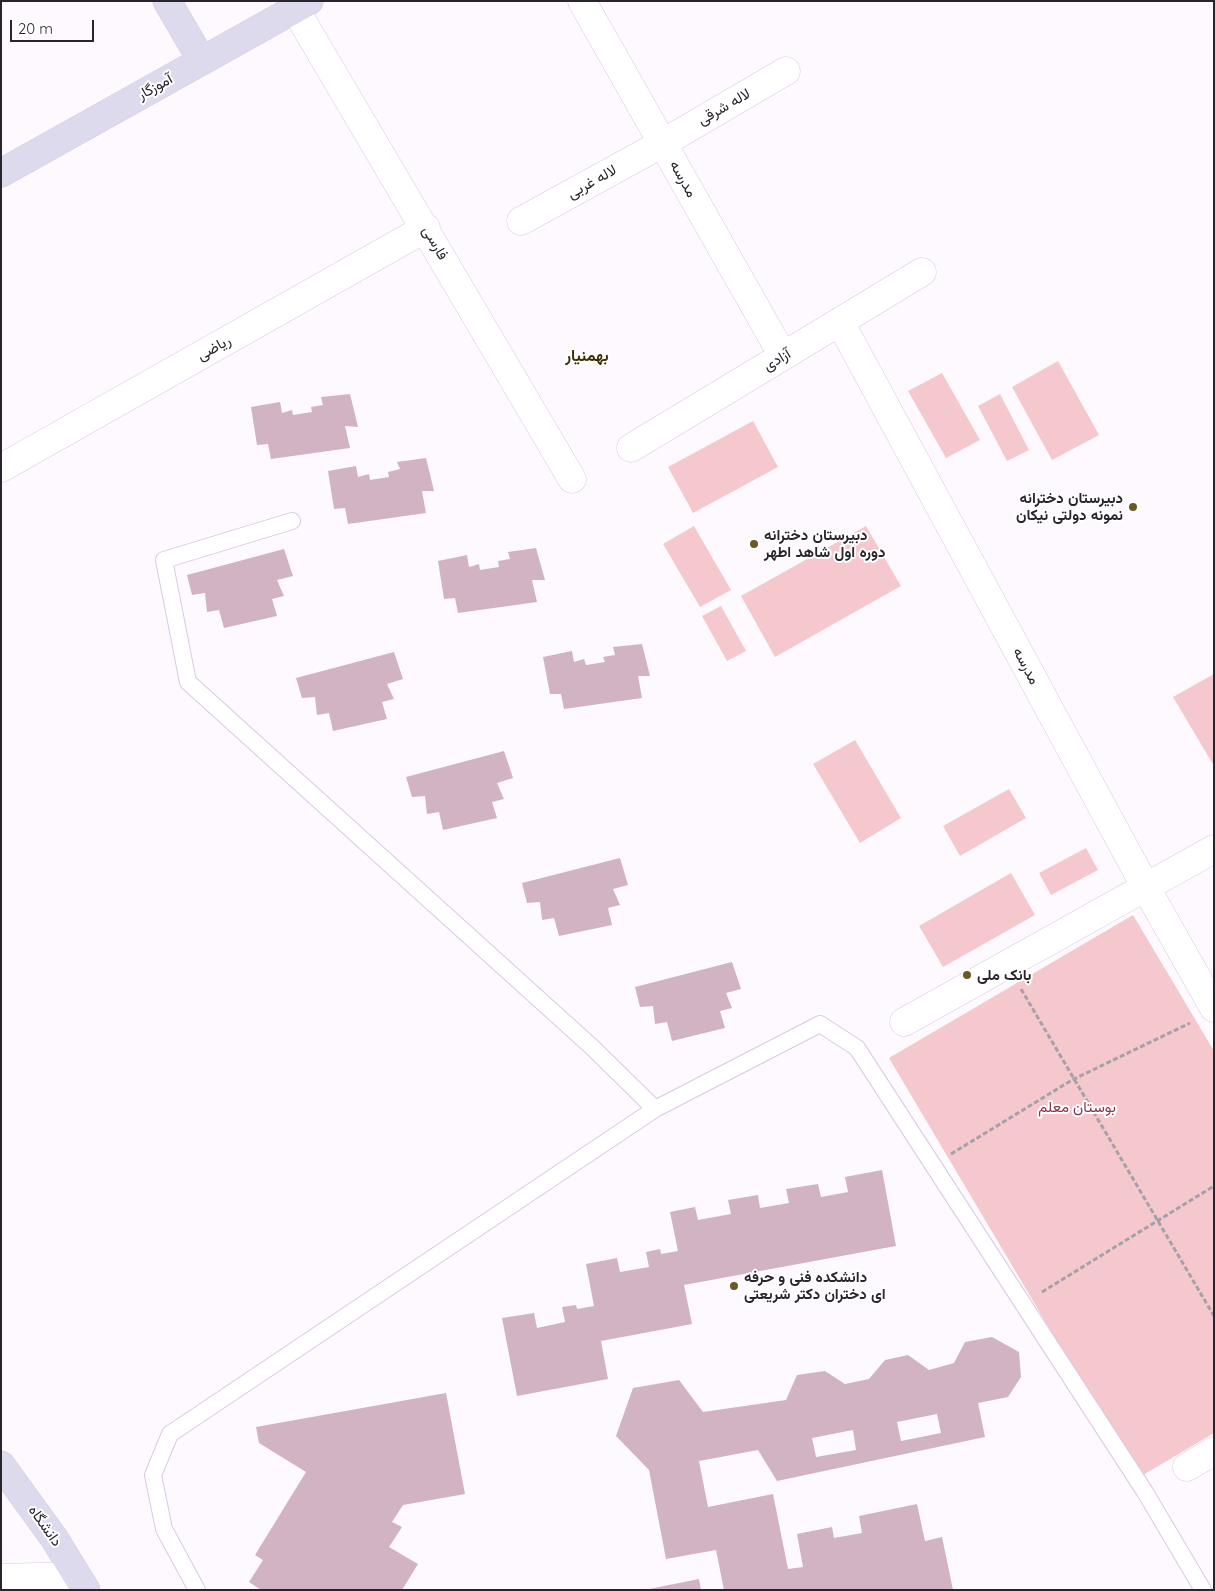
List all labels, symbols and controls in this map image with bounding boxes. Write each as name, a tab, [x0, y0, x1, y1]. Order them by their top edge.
scale bar	[12, 10, 96, 42]
text: 20 m	[18, 19, 53, 38]
street label: آموزگار	[134, 70, 176, 104]
street label: لاله شرقی	[694, 85, 754, 129]
street label: مدرسه	[666, 157, 700, 201]
street label: لاله غربی	[564, 161, 620, 203]
street label: فارسی	[418, 223, 452, 263]
street label: ریاضی	[194, 331, 234, 365]
street label: آزادی	[760, 345, 794, 375]
district label: بهمنیار	[565, 346, 609, 366]
place label: دبيرستان دخترانه نمونه دولتی نيکان	[1016, 489, 1123, 524]
marker: دبيرستان دخترانه نمونه دولتی نيکان	[1127, 501, 1139, 513]
place label: دبیرستان دخترانه دوره اول شاهد اطهر	[764, 526, 885, 561]
marker: دبیرستان دخترانه دوره اول شاهد اطهر	[748, 538, 760, 550]
street label: مدرسه	[1009, 644, 1043, 688]
place label: بانک ملی	[977, 966, 1031, 984]
marker: بانک ملی	[961, 969, 973, 981]
park label: بوستان معلم	[1038, 1098, 1116, 1116]
place label: دانشکده فنی و حرفه ای دختران دکتر شریعتی	[744, 1268, 886, 1303]
marker: دانشکده فنی و حرفه ای دختران دکتر شریعتی	[728, 1280, 740, 1292]
street label: دانشگاه	[24, 1502, 66, 1550]

